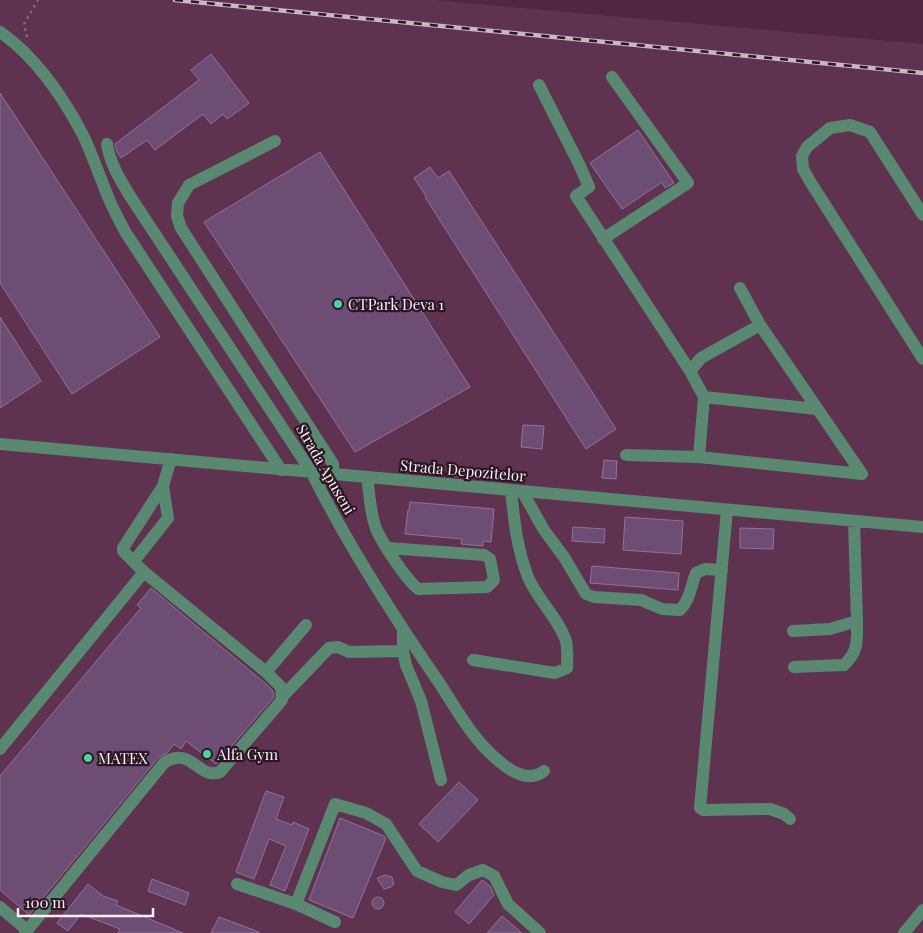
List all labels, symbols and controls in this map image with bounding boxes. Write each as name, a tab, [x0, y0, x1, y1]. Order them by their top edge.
place label: CTPark Deva 1	[348, 294, 445, 314]
marker: CTPark Deva 1	[332, 298, 344, 310]
street label: Strada Apuseni	[292, 420, 360, 518]
street label: Strada Depozitelor	[399, 455, 527, 485]
place label: Alfa Gym	[216, 744, 279, 764]
place label: MATEX	[98, 748, 148, 768]
marker: Alfa Gym	[201, 748, 213, 760]
marker: MATEX	[82, 752, 94, 764]
scale bar	[18, 886, 152, 918]
text: 100 m	[25, 892, 66, 912]

